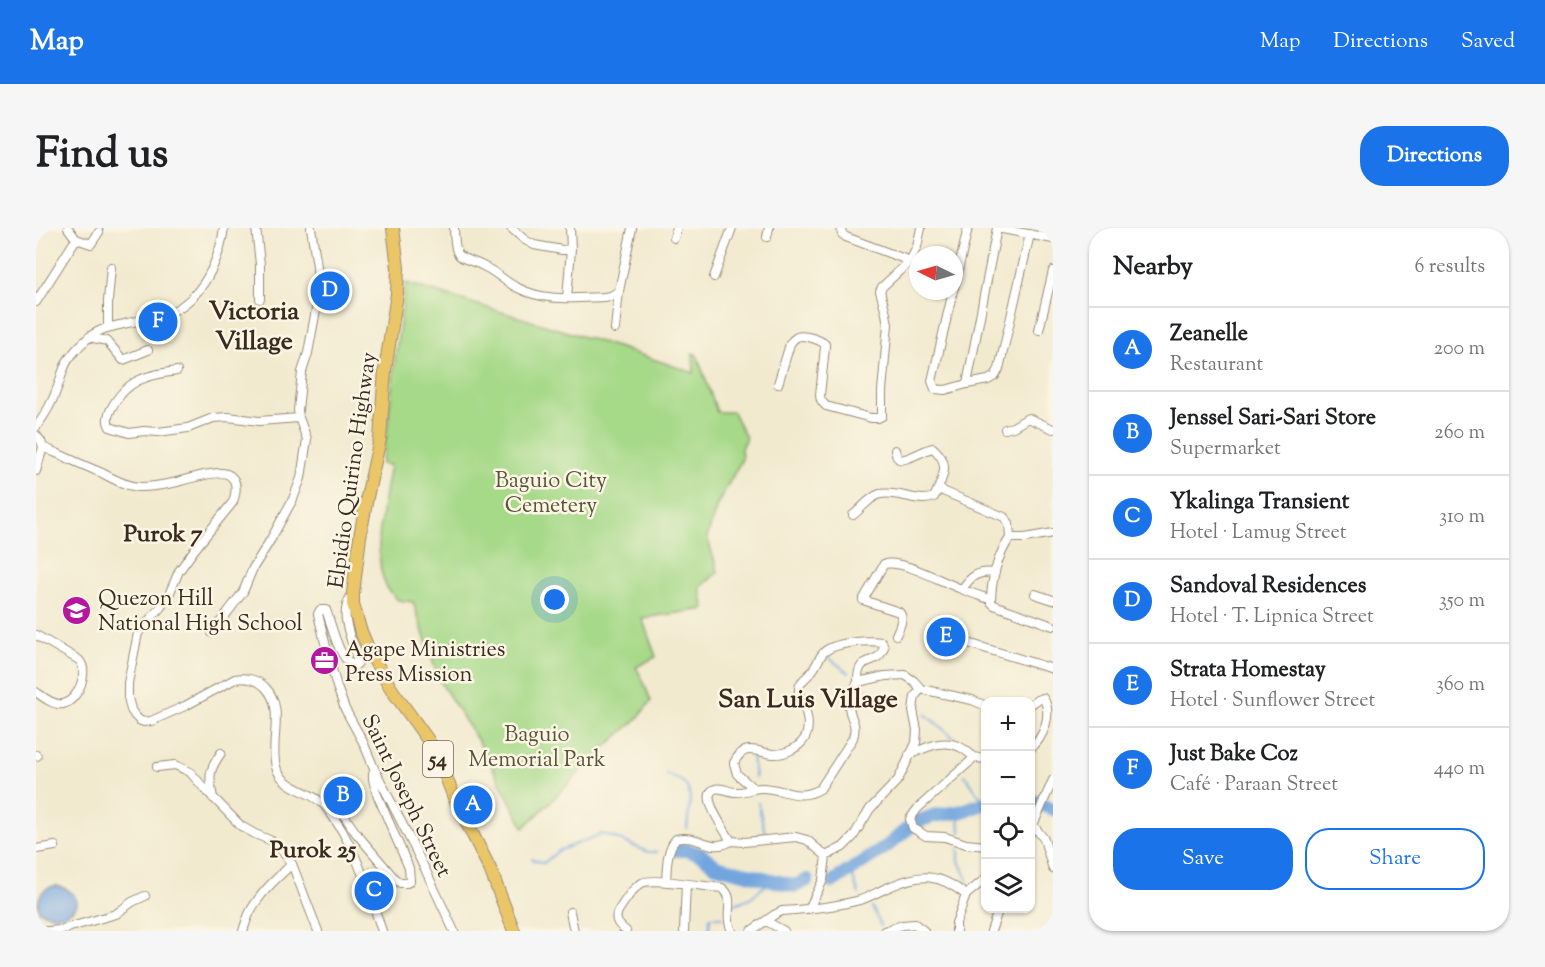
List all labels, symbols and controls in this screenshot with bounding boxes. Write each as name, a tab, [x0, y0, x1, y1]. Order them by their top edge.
text: Map	[30, 22, 84, 62]
text: Map	[1260, 27, 1300, 57]
text: Directions	[1333, 27, 1428, 57]
text: Saved	[1461, 27, 1515, 57]
text: Find us	[36, 126, 168, 186]
button: Directions	[1360, 126, 1509, 186]
north arrow	[909, 246, 963, 300]
text: Nearby	[1113, 249, 1193, 286]
text: 6 results	[1415, 253, 1485, 282]
pin: D	[310, 268, 350, 314]
district label: Victoria Village	[209, 294, 299, 361]
pin: F	[138, 300, 178, 344]
text: Zeanelle	[1170, 319, 1248, 351]
text: A	[1124, 335, 1141, 364]
text: 200 m	[1434, 335, 1485, 364]
street label: Elpidio Quirino Highway	[322, 350, 386, 591]
text: Restaurant	[1170, 351, 1263, 380]
text: Jenssel Sari-Sari Store	[1170, 403, 1376, 435]
text: B	[1126, 419, 1139, 448]
text: 260 m	[1434, 419, 1485, 448]
text: Supermarket	[1170, 435, 1281, 464]
park label: Baguio City Cemetery	[495, 466, 607, 523]
text: Ykalinga Transient	[1170, 487, 1349, 519]
text: C	[1124, 503, 1141, 532]
text: 310 m	[1439, 503, 1485, 532]
district label: Purok 7	[123, 518, 203, 552]
text: Hotel · Lamug Street	[1170, 519, 1347, 548]
text: Sandoval Residences	[1170, 571, 1366, 603]
place label: Quezon Hill National High School	[98, 584, 303, 641]
your location	[540, 585, 569, 614]
text: D	[1125, 587, 1140, 616]
text: 350 m	[1439, 587, 1485, 616]
school or university icon: Quezon Hill National High School	[61, 594, 93, 626]
text: Hotel · T. Lipnica Street	[1170, 603, 1374, 632]
pin: E	[926, 614, 966, 660]
place label: Agape Ministries Press Mission	[345, 635, 505, 692]
office icon: Agape Ministries Press Mission	[308, 645, 340, 677]
text: Strata Homestay	[1170, 655, 1326, 687]
text: E	[1126, 671, 1139, 700]
text: 360 m	[1436, 671, 1485, 700]
district label: San Luis Village	[718, 682, 898, 719]
text: Hotel · Sunflower Street	[1170, 687, 1375, 716]
map controls	[981, 697, 1035, 913]
button: +	[981, 697, 1035, 751]
street label: Saint Joseph Street	[352, 709, 459, 884]
park label: Baguio Memorial Park	[468, 720, 606, 777]
text: Just Bake Coz	[1170, 739, 1298, 771]
road number: 54	[423, 741, 453, 777]
button: −	[981, 751, 1035, 805]
text: F	[1127, 755, 1138, 784]
text: 440 m	[1434, 755, 1485, 784]
text: Café · Paraan Street	[1170, 771, 1338, 800]
pin: B	[324, 774, 362, 818]
pin: A	[454, 782, 492, 828]
button: locate	[981, 805, 1035, 859]
button: Save	[1113, 828, 1293, 890]
button: Share	[1305, 828, 1485, 890]
district label: Purok 25	[270, 834, 357, 868]
button: layers	[981, 859, 1035, 913]
pin: C	[354, 868, 394, 914]

